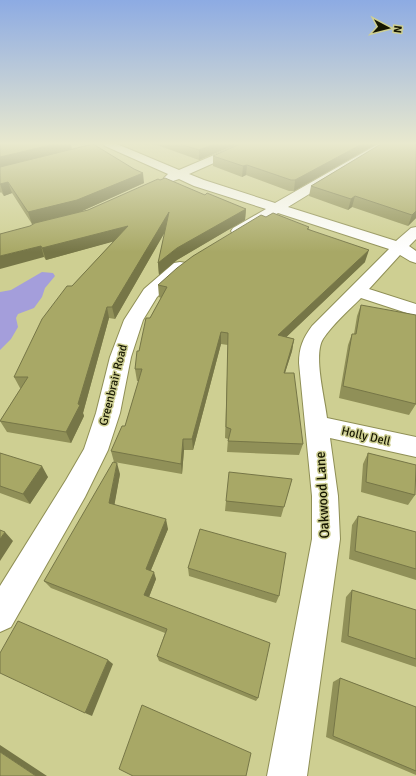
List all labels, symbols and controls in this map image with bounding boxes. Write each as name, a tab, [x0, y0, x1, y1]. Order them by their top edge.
north arrow	[368, 8, 408, 48]
text: N	[391, 25, 404, 34]
street label: Greenbrair Road	[96, 343, 131, 427]
street label: Holly Dell	[340, 424, 392, 450]
street label: Oakwood Lane	[312, 451, 333, 539]

